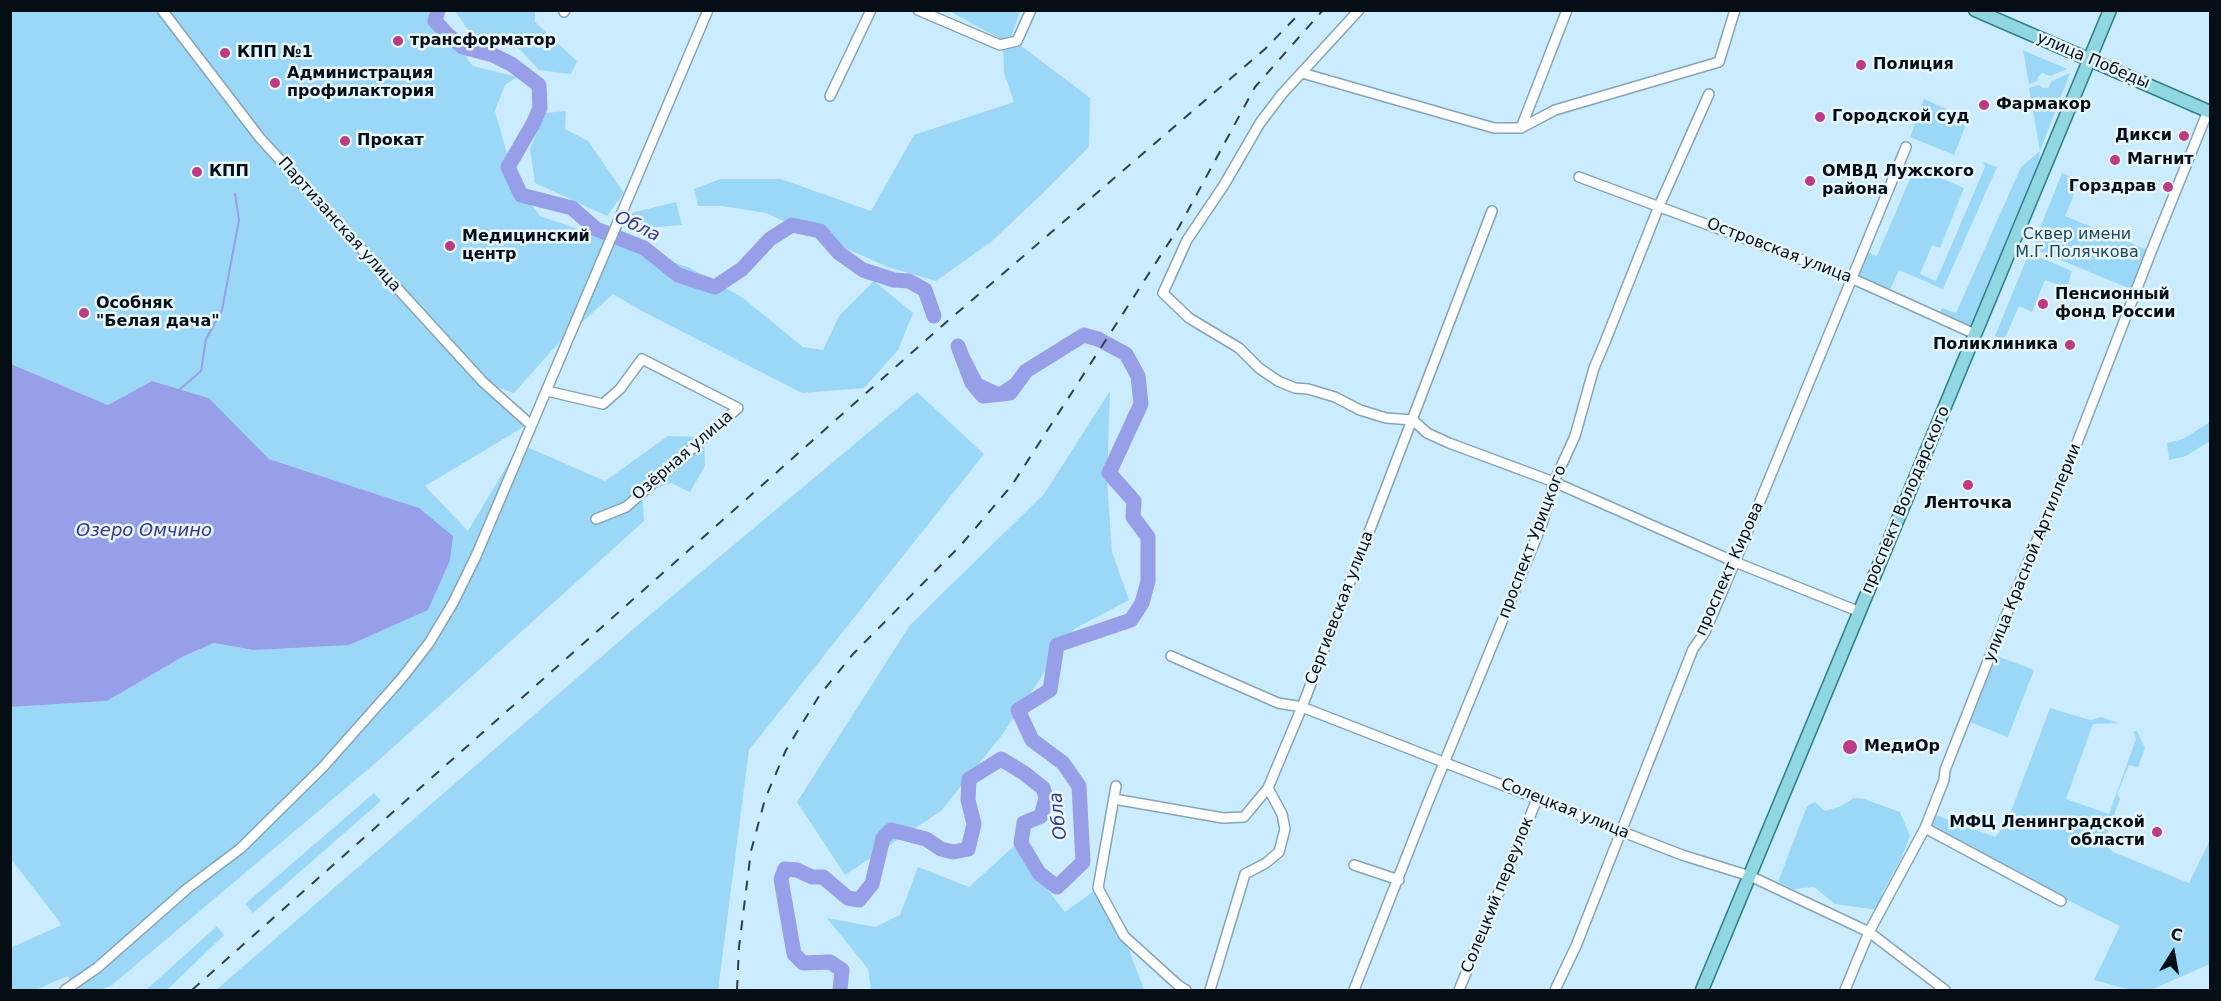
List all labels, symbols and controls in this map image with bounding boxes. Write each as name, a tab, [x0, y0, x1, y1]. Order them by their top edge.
street label: улица Победы	[2034, 29, 2152, 93]
place label: трансформатор	[410, 31, 556, 51]
marker: трансформатор	[391, 34, 405, 48]
place label: КПП №1	[237, 43, 313, 63]
marker: КПП №1	[218, 46, 232, 60]
place label: Полиция	[1873, 55, 1954, 75]
marker: Полиция	[1854, 58, 1868, 72]
place label: Администрация профилактория	[287, 64, 434, 102]
marker: Администрация профилактория	[268, 76, 282, 90]
place label: Фармакор	[1996, 95, 2091, 115]
marker: Фармакор	[1977, 98, 1991, 112]
place label: Городской суд	[1832, 107, 1970, 127]
marker: Городской суд	[1813, 110, 1827, 124]
place label: Дикси	[2115, 126, 2172, 146]
marker: Дикси	[2177, 129, 2191, 143]
place label: Прокат	[357, 131, 424, 151]
marker: Прокат	[338, 134, 352, 148]
place label: Магнит	[2127, 150, 2194, 170]
marker: Магнит	[2108, 153, 2122, 167]
street label: Партизанская улица	[274, 154, 404, 296]
place label: КПП	[209, 162, 249, 182]
place label: ОМВД Лужского района	[1822, 162, 1974, 200]
marker: КПП	[190, 165, 204, 179]
marker: ОМВД Лужского района	[1803, 174, 1817, 188]
place label: Горздрав	[2069, 177, 2156, 197]
marker: Горздрав	[2161, 180, 2175, 194]
water label: Обла	[611, 207, 663, 247]
street label: Островская улица	[1704, 214, 1854, 288]
park label: Сквер имени М.Г.Полячкова	[2015, 225, 2139, 263]
place label: Медицинский центр	[462, 227, 590, 265]
marker: Медицинский центр	[443, 239, 457, 253]
place label: Пенсионный фонд России	[2055, 285, 2176, 323]
place label: Особняк "Белая дача"	[96, 294, 220, 332]
marker: Пенсионный фонд России	[2036, 297, 2050, 311]
marker: Особняк "Белая дача"	[77, 306, 91, 320]
place label: Поликлиника	[1933, 335, 2058, 355]
marker: Поликлиника	[2063, 338, 2077, 352]
street label: проспект Володарского	[1858, 403, 1954, 597]
street label: Озёрная улица	[629, 407, 737, 505]
street label: улица Красной Артиллерии	[1980, 441, 2086, 665]
street label: проспект Урицкого	[1495, 463, 1571, 621]
marker: Ленточка	[1961, 478, 1975, 492]
place label: Ленточка	[1924, 494, 2012, 514]
street label: проспект Кирова	[1692, 499, 1768, 639]
water label: Озеро Омчино	[76, 520, 212, 542]
street label: Сергиевская улица	[1302, 528, 1378, 688]
place label: МедиОр	[1864, 737, 1940, 757]
marker: МедиОр	[1841, 738, 1859, 756]
street label: Солецкая улица	[1498, 774, 1632, 844]
water label: Обла	[1046, 791, 1072, 841]
place label: МФЦ Ленинградской области	[1949, 813, 2145, 851]
street label: Солецкий переулок	[1458, 814, 1538, 976]
marker: МФЦ Ленинградской области	[2150, 825, 2164, 839]
north arrow	[2143, 923, 2203, 983]
text: С	[2169, 924, 2184, 945]

